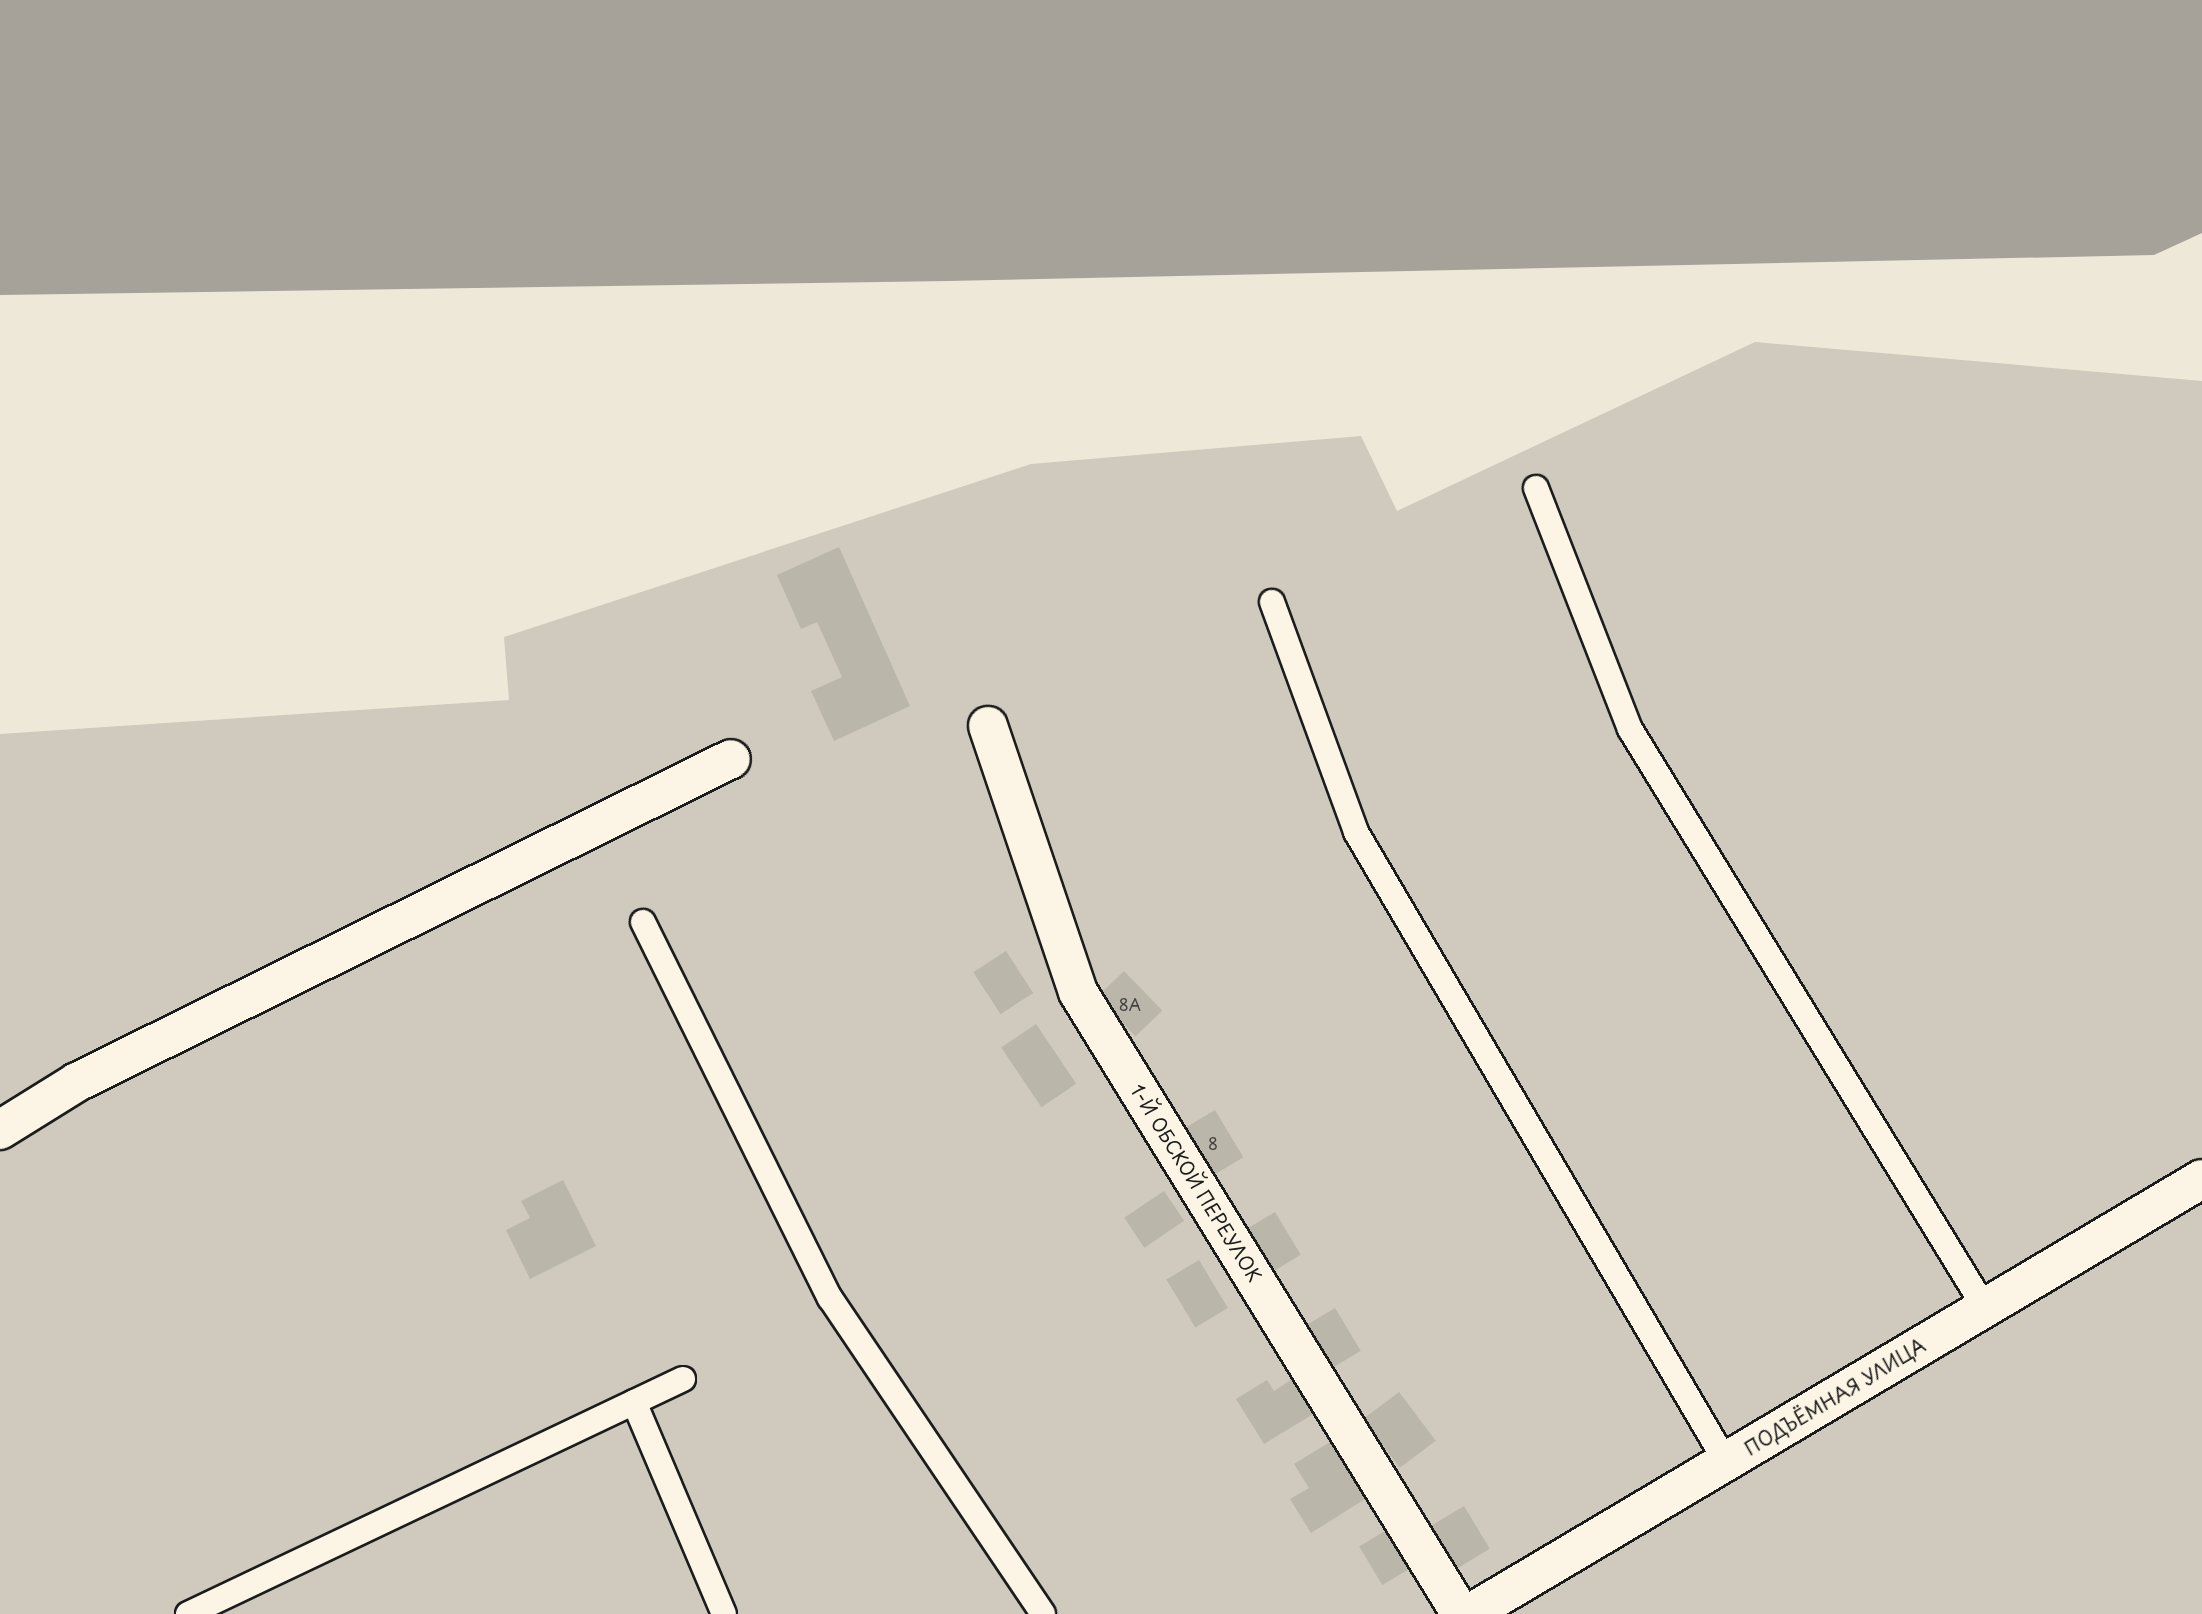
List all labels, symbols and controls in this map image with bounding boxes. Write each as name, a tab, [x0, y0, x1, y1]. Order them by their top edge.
house number: 8А	[1119, 994, 1141, 1014]
street label: 1-Й ОБСКОЙ ПЕРЕУЛОК	[1125, 1078, 1267, 1288]
house number: 8	[1208, 1133, 1218, 1153]
street label: ПОДЪЁМНАЯ УЛИЦА	[1741, 1334, 1929, 1460]

